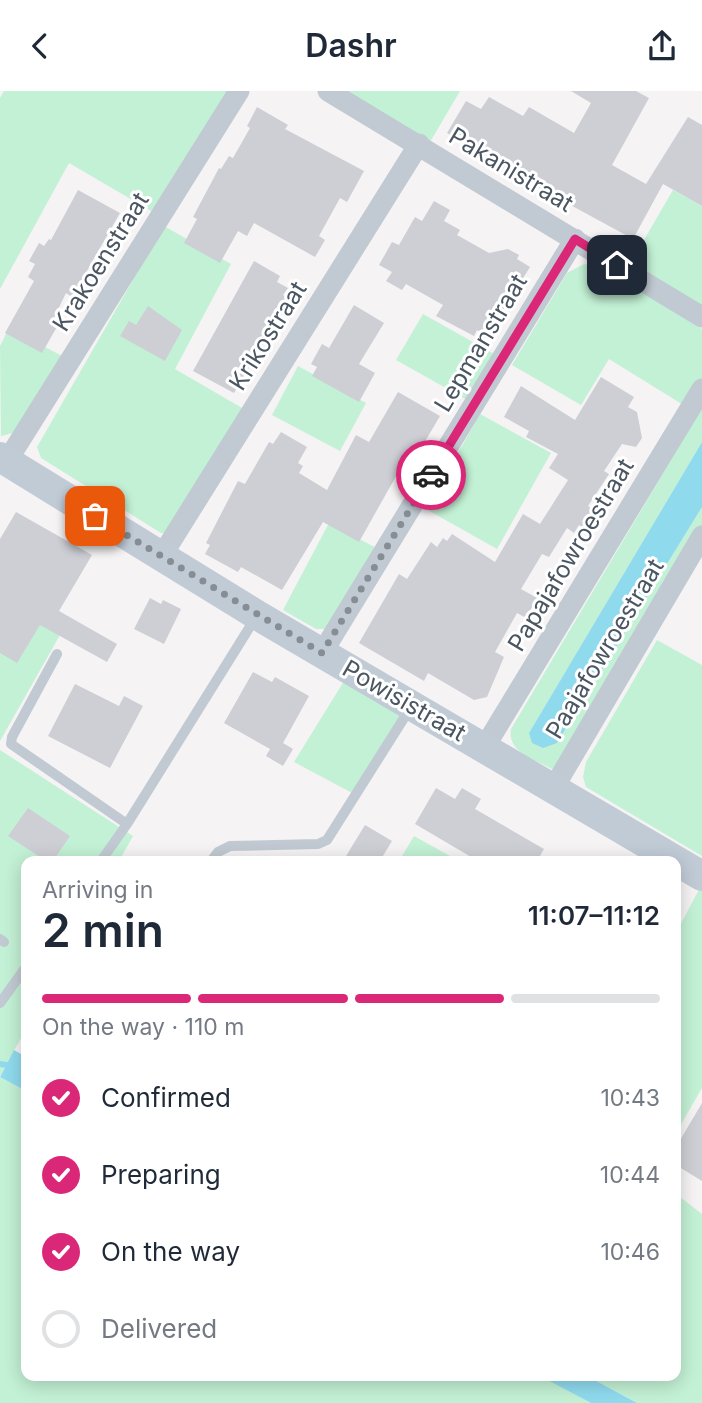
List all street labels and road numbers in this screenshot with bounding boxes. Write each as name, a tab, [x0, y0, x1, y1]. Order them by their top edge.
street label: Pakanistraat	[444, 121, 579, 218]
street label: Krakoenstraat	[46, 187, 155, 337]
street label: Lepmanstraat	[428, 269, 533, 417]
street label: Krikostraat	[223, 276, 312, 395]
street label: Papajafowroestraat	[502, 453, 640, 656]
street label: Paajafowroestraat	[539, 553, 670, 744]
street label: Powisistraat	[337, 654, 471, 748]

